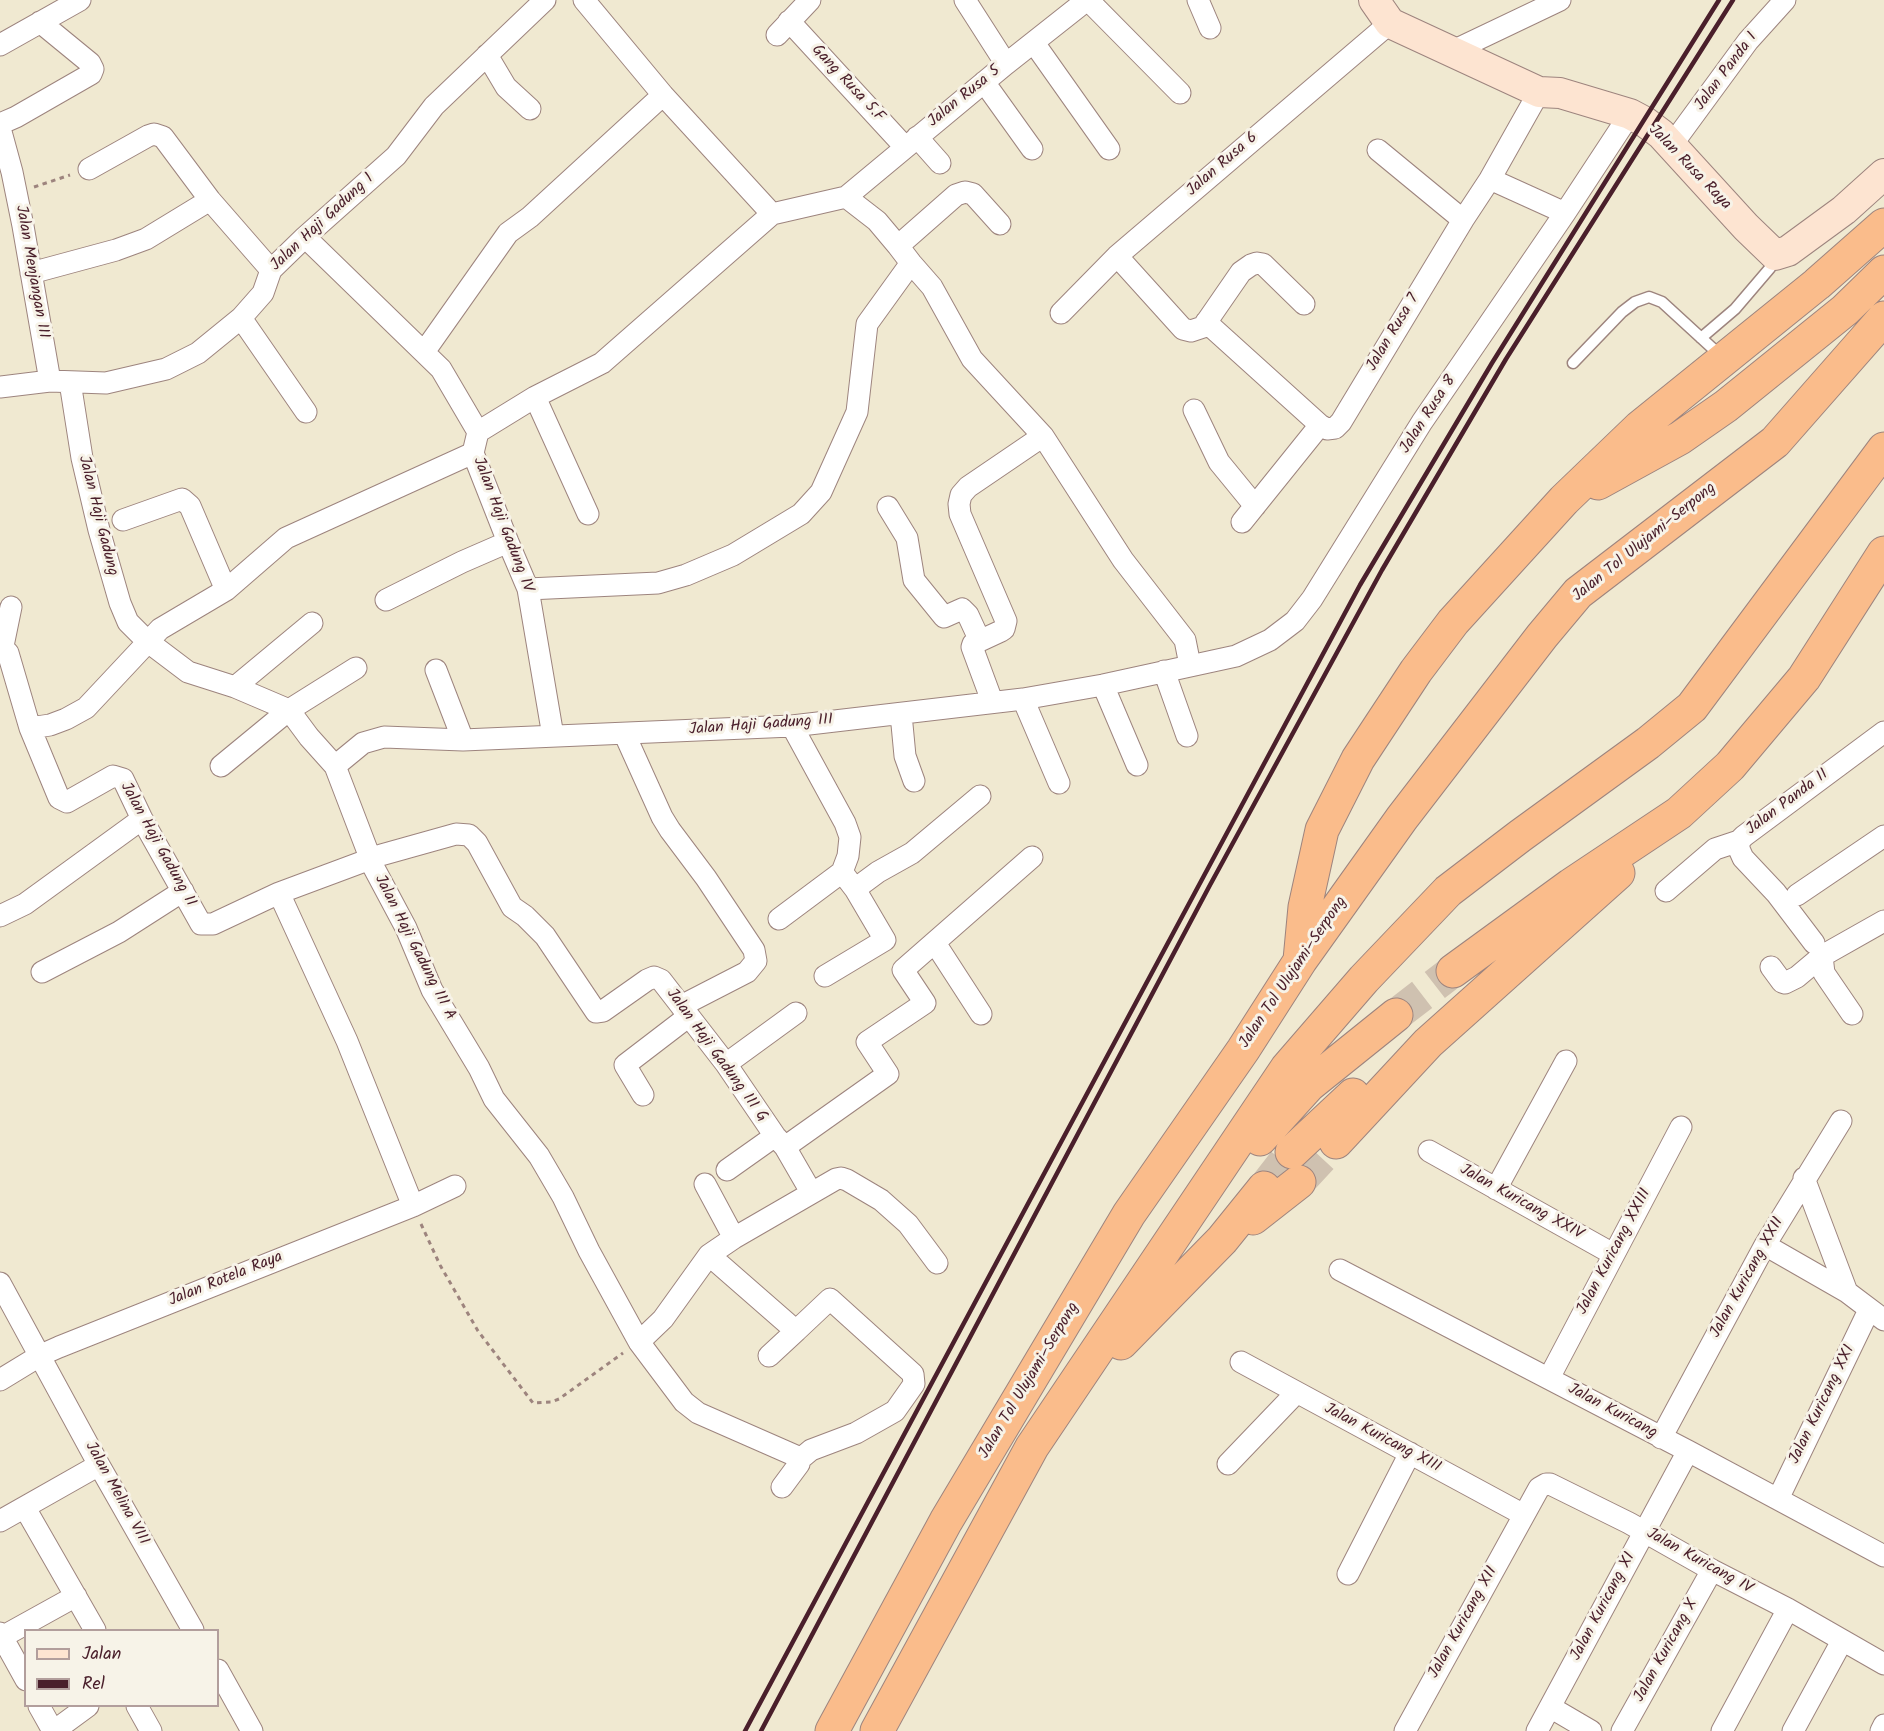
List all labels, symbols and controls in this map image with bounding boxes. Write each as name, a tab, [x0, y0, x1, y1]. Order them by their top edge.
street label: Jalan Panda I	[1691, 29, 1763, 115]
street label: Gang Rusa 5.F	[806, 41, 888, 127]
street label: Jalan Rusa 5	[925, 62, 1005, 132]
street label: Jalan Rusa Raya	[1644, 121, 1734, 215]
street label: Jalan Rusa 6	[1183, 129, 1263, 201]
street label: Jalan Haji Gadung 1	[267, 170, 379, 276]
street label: Jalan Menjangan III	[10, 204, 52, 340]
street label: Jalan Rusa 7	[1363, 291, 1425, 375]
street label: Jalan Rusa 8	[1397, 373, 1461, 457]
street label: Jalan Haji Gadung	[73, 454, 121, 578]
street label: Jalan Haji Gadung IV	[467, 455, 537, 595]
street label: Jalan Tol Ulujami–Serpong	[1570, 479, 1720, 607]
street label: Jalan Haji Gadung III	[688, 711, 834, 741]
street label: Jalan Panda II	[1743, 766, 1833, 840]
street label: Jalan Haji Gadung II	[115, 779, 199, 911]
street label: Jalan Haji Gadung III A	[369, 872, 459, 1024]
street label: Jalan Tol Ulujami–Serpong	[1236, 894, 1352, 1052]
street label: Jalan Haji Gadung III G	[661, 985, 771, 1127]
street label: Jalan Kuricang XXIV	[1456, 1161, 1586, 1245]
street label: Jalan Kuricang XXIII	[1574, 1186, 1656, 1318]
street label: Jalan Kuricang XXII	[1707, 1214, 1789, 1342]
street label: Jalan Rotela Raya	[166, 1248, 286, 1312]
street label: Jalan Tol Ulujami–Serpong	[976, 1300, 1084, 1462]
street label: Jalan Kuricang XXI	[1786, 1342, 1860, 1468]
street label: Jalan Kuricang	[1564, 1380, 1660, 1444]
street label: Jalan Kuricang XIII	[1320, 1400, 1444, 1478]
street label: Jalan Melina VIII	[80, 1439, 152, 1549]
street label: Jalan Kuricang IV	[1643, 1525, 1755, 1599]
street label: Jalan Kuricang XI	[1567, 1550, 1641, 1664]
street label: Jalan Kuricang XII	[1425, 1564, 1503, 1682]
street label: Jalan Kuricang X	[1631, 1596, 1703, 1706]
legend	[24, 1629, 219, 1707]
text: Jalan	[82, 1640, 121, 1669]
text: Rel	[82, 1670, 105, 1699]

